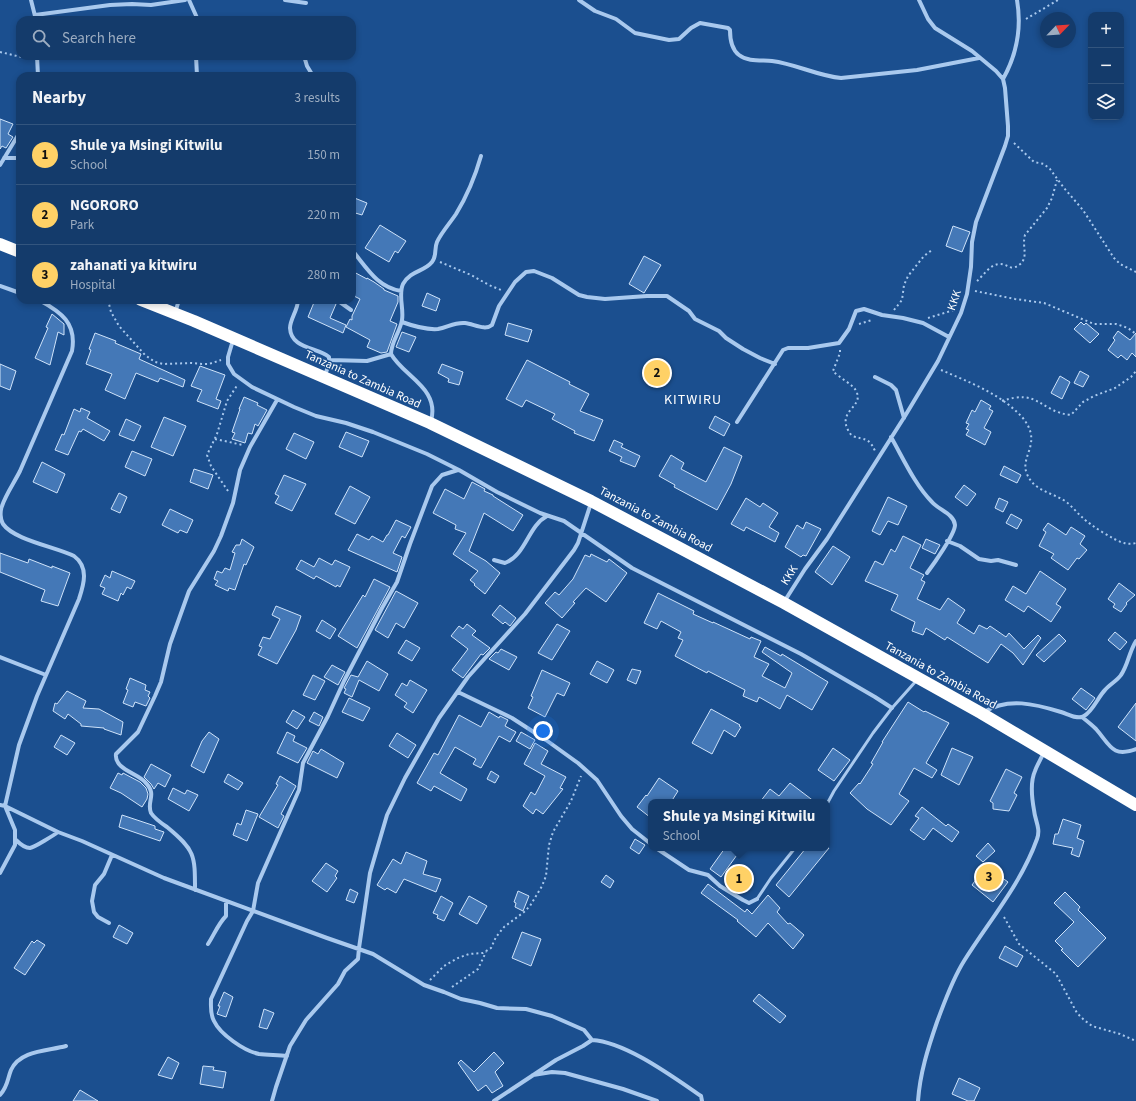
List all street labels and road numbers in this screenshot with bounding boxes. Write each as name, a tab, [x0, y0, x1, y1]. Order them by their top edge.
street label: KKK	[943, 288, 966, 313]
street label: Tanzania to Zambia Road	[302, 346, 424, 413]
street label: Tanzania to Zambia Road	[596, 482, 715, 556]
street label: KKK	[777, 562, 802, 589]
street label: Tanzania to Zambia Road	[882, 637, 1000, 713]

